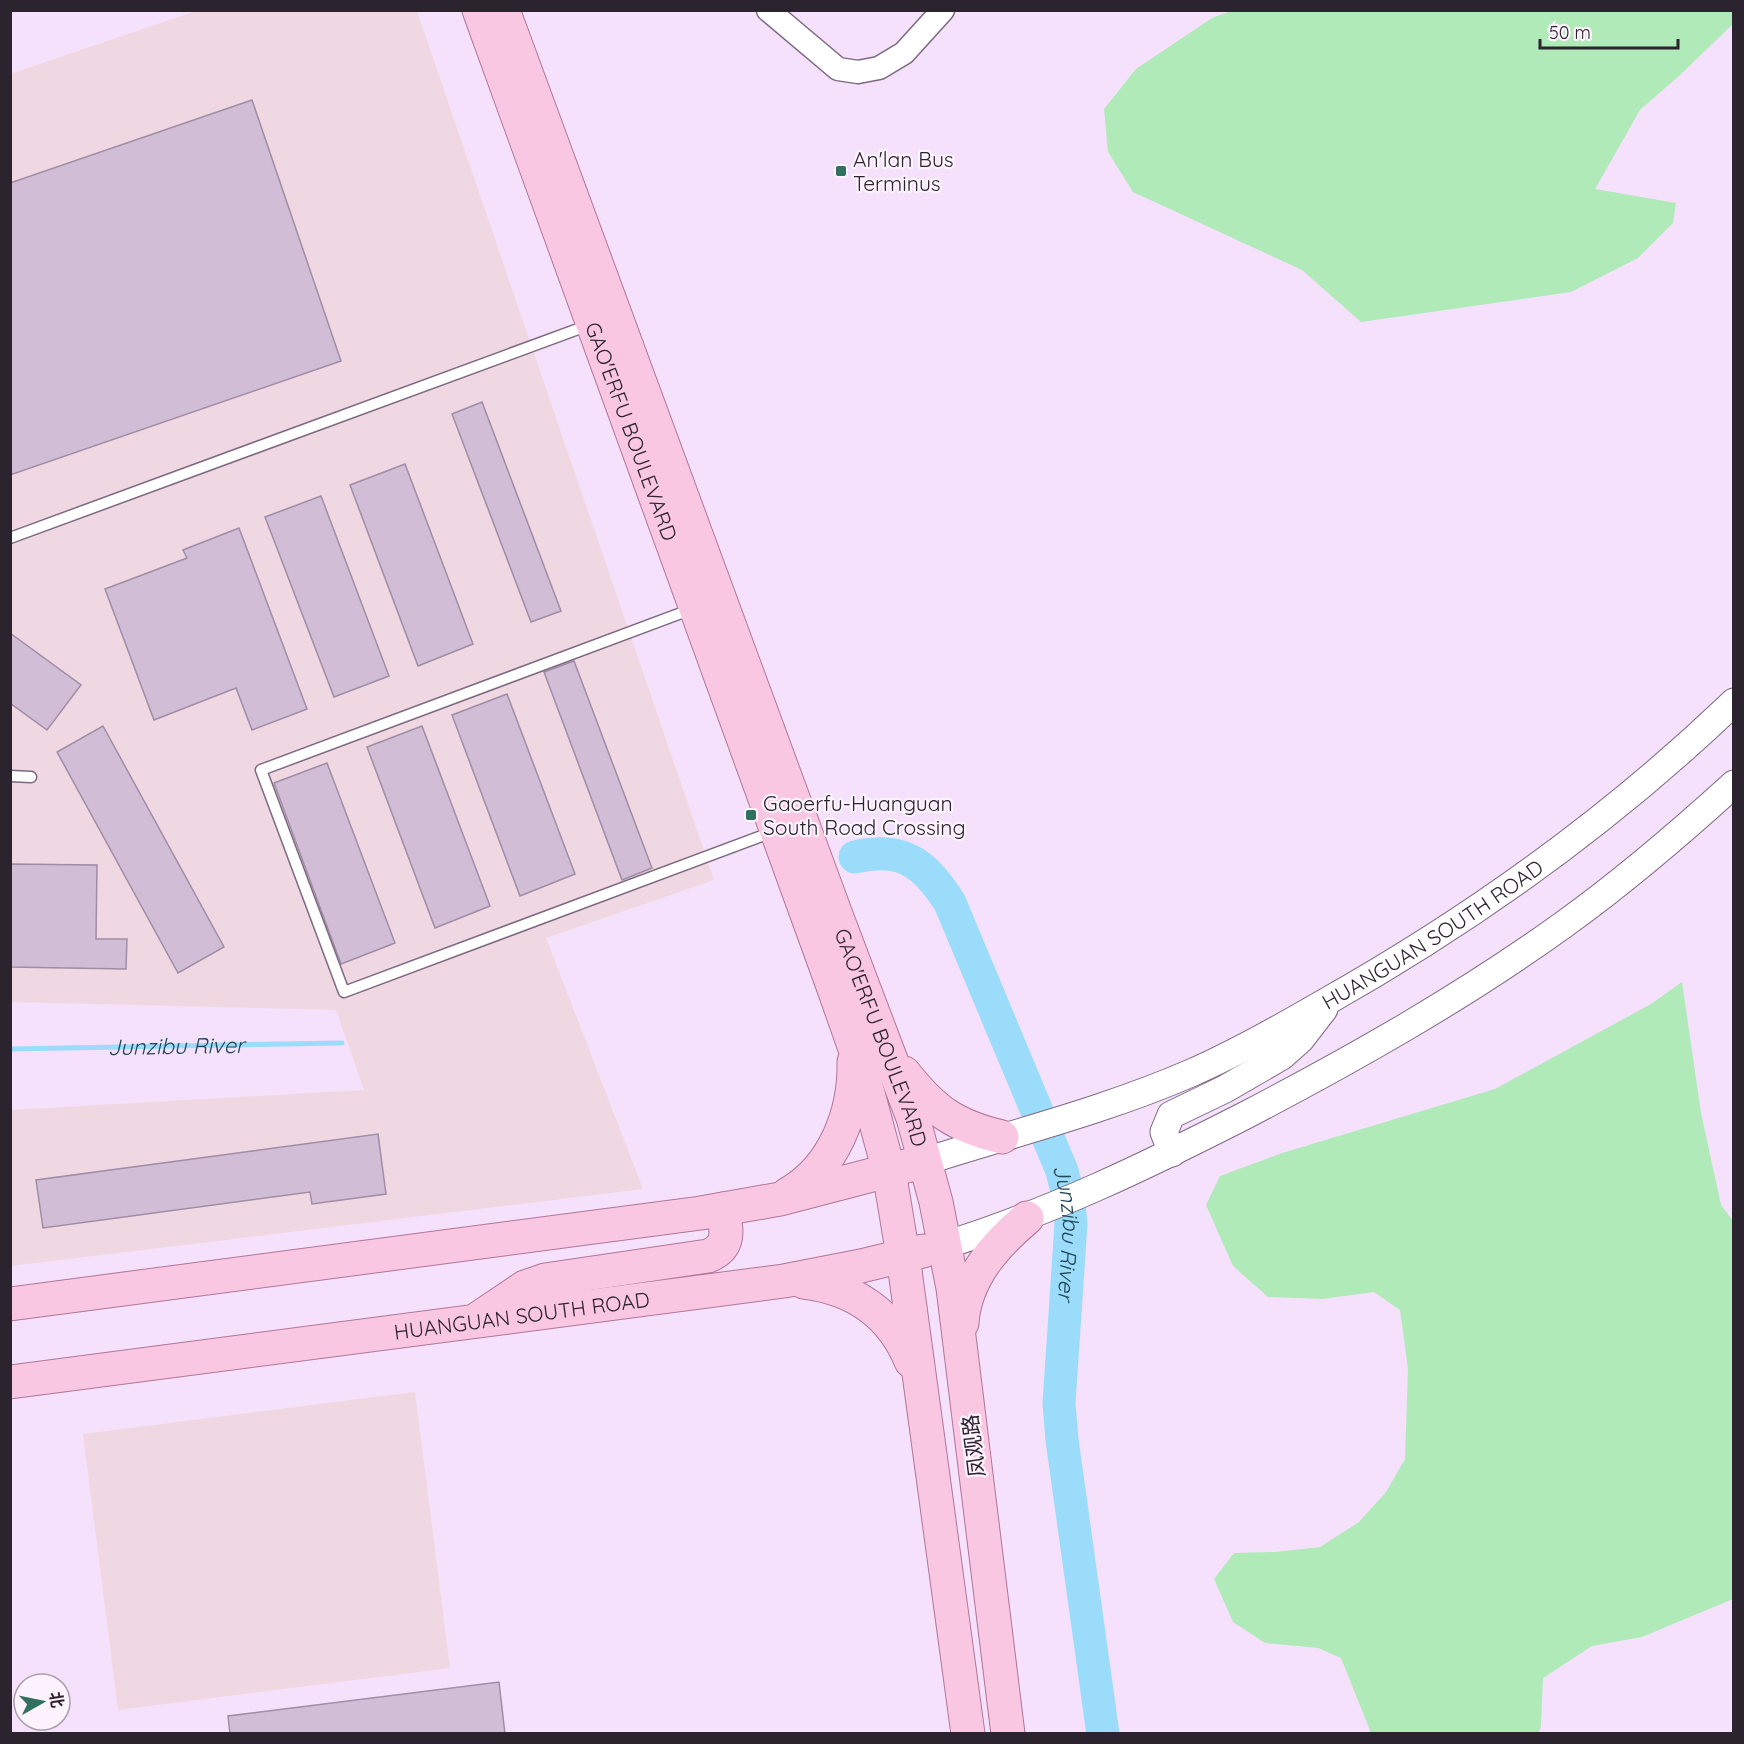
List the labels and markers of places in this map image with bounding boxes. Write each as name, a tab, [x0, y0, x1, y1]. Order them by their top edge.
place label: An'lan Bus Terminus	[853, 146, 954, 196]
marker: An'lan Bus Terminus	[834, 164, 848, 178]
place label: Gaoerfu-Huanguan South Road Crossing	[763, 790, 966, 840]
marker: Gaoerfu-Huanguan South Road Crossing	[744, 808, 758, 822]

